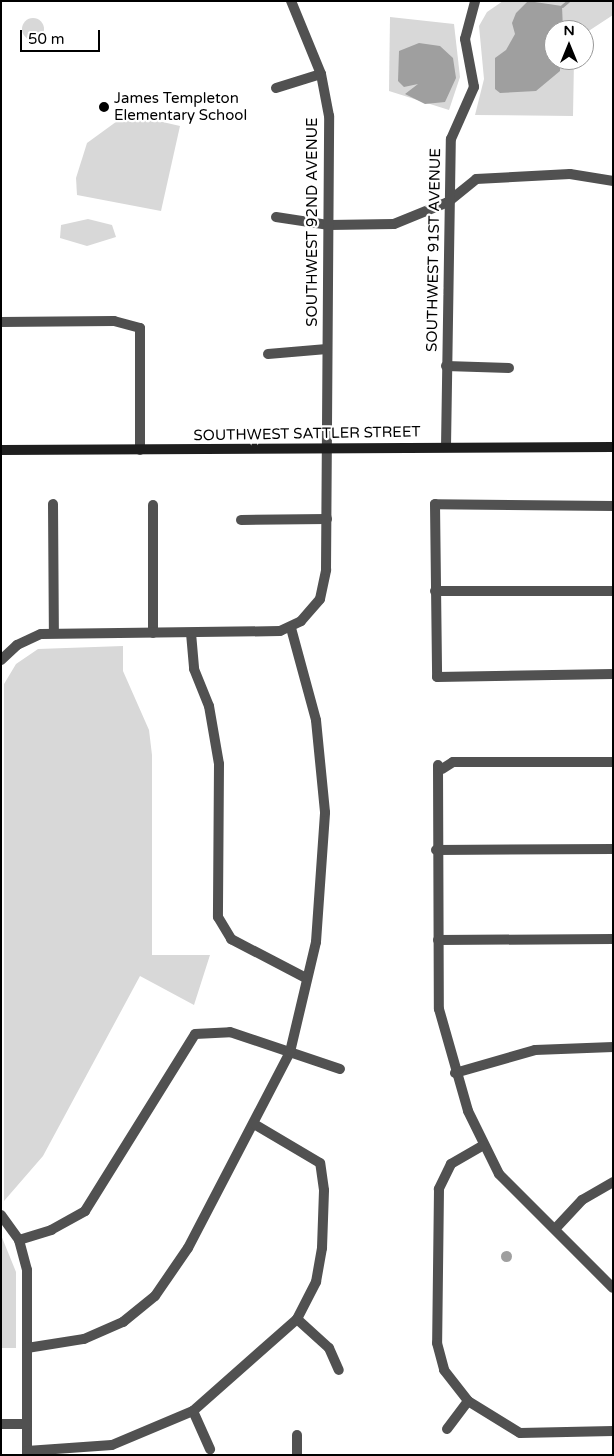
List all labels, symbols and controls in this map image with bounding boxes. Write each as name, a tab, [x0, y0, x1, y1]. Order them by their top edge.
scale bar	[22, 20, 102, 52]
north arrow	[544, 20, 594, 70]
text: N	[563, 22, 575, 39]
text: 50 m	[28, 30, 65, 48]
place label: James Templeton Elementary School	[114, 89, 247, 124]
marker: James Templeton Elementary School	[98, 101, 110, 113]
street label: SOUTHWEST 92ND AVENUE	[304, 117, 322, 327]
street label: SOUTHWEST 91ST AVENUE	[423, 148, 445, 352]
street label: SOUTHWEST SATTLER STREET	[193, 423, 421, 445]

